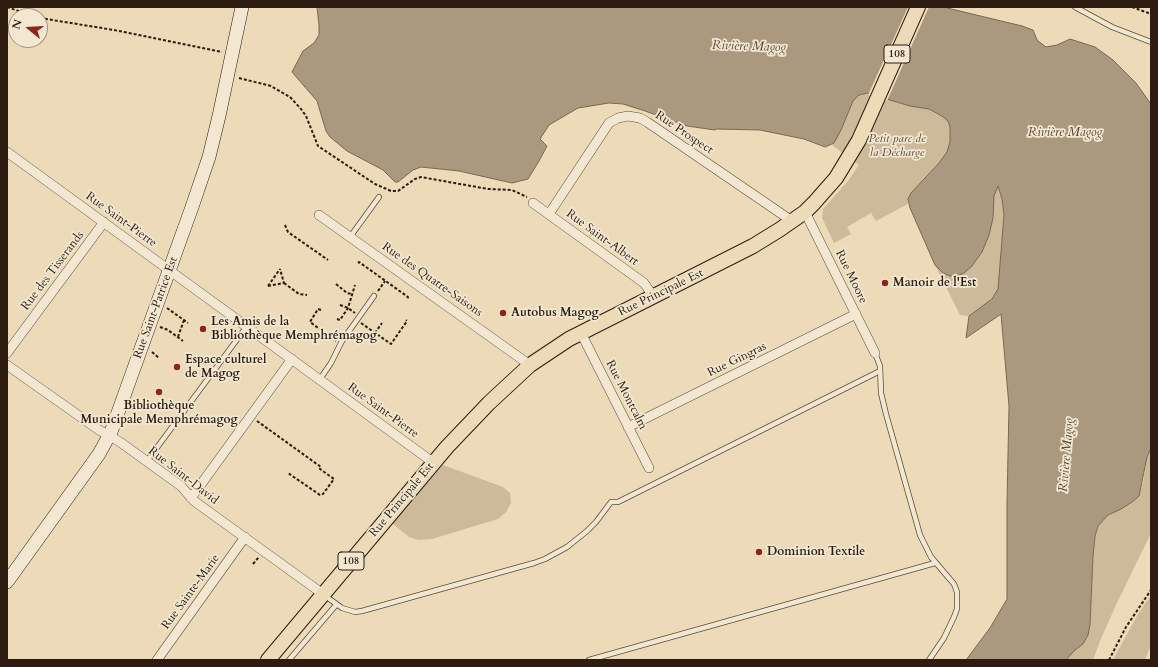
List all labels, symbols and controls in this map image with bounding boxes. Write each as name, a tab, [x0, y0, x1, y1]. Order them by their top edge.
north arrow	[8, 8, 48, 48]
text: N	[8, 18, 26, 31]
water label: Rivière Magog	[712, 38, 786, 56]
road number: 108	[884, 45, 910, 63]
street label: Rue Prospect	[652, 108, 716, 158]
water label: Rivière Magog	[1028, 125, 1102, 141]
park label: Petit parc de la Décharge	[868, 132, 926, 160]
street label: Rue Saint-Pierre	[83, 189, 159, 251]
street label: Rue Saint-Albert	[563, 207, 641, 269]
street label: Rue des Tisserands	[19, 229, 87, 313]
street label: Rue des Quatre-Saisons	[379, 240, 485, 320]
street label: Rue Moore	[832, 248, 870, 306]
street label: Rue Saint-Patrice Est	[131, 255, 181, 361]
street label: Rue Principale Est	[616, 266, 706, 320]
place label: Manoir de l'Est	[893, 276, 976, 290]
marker: Manoir de l'Est	[880, 278, 890, 288]
place label: Autobus Magog	[511, 306, 599, 320]
marker: Autobus Magog	[498, 308, 508, 318]
place label: Les Amis de la Bibliothèque Memphrémagog	[211, 315, 377, 343]
marker: Les Amis de la Bibliothèque Memphrémagog	[198, 324, 208, 334]
street label: Rue Gingras	[705, 340, 769, 380]
place label: Espace culturel de Magog	[185, 353, 266, 381]
street label: Rue Montcalm	[602, 358, 650, 432]
marker: Espace culturel de Magog	[172, 362, 182, 372]
street label: Rue Saint-Pierre	[345, 380, 421, 442]
marker: Bibliothèque Municipale Memphrémagog	[154, 387, 164, 397]
place label: Bibliothèque Municipale Memphrémagog	[80, 399, 238, 427]
water label: Rivière Magog	[1056, 417, 1078, 493]
street label: Rue Saint-David	[145, 444, 221, 508]
street label: Rue Principale Est	[367, 460, 437, 540]
place label: Dominion Textile	[767, 545, 865, 559]
marker: Dominion Textile	[754, 547, 764, 557]
street label: Rue Sainte-Marie	[159, 552, 223, 632]
road number: 108	[338, 552, 364, 570]

